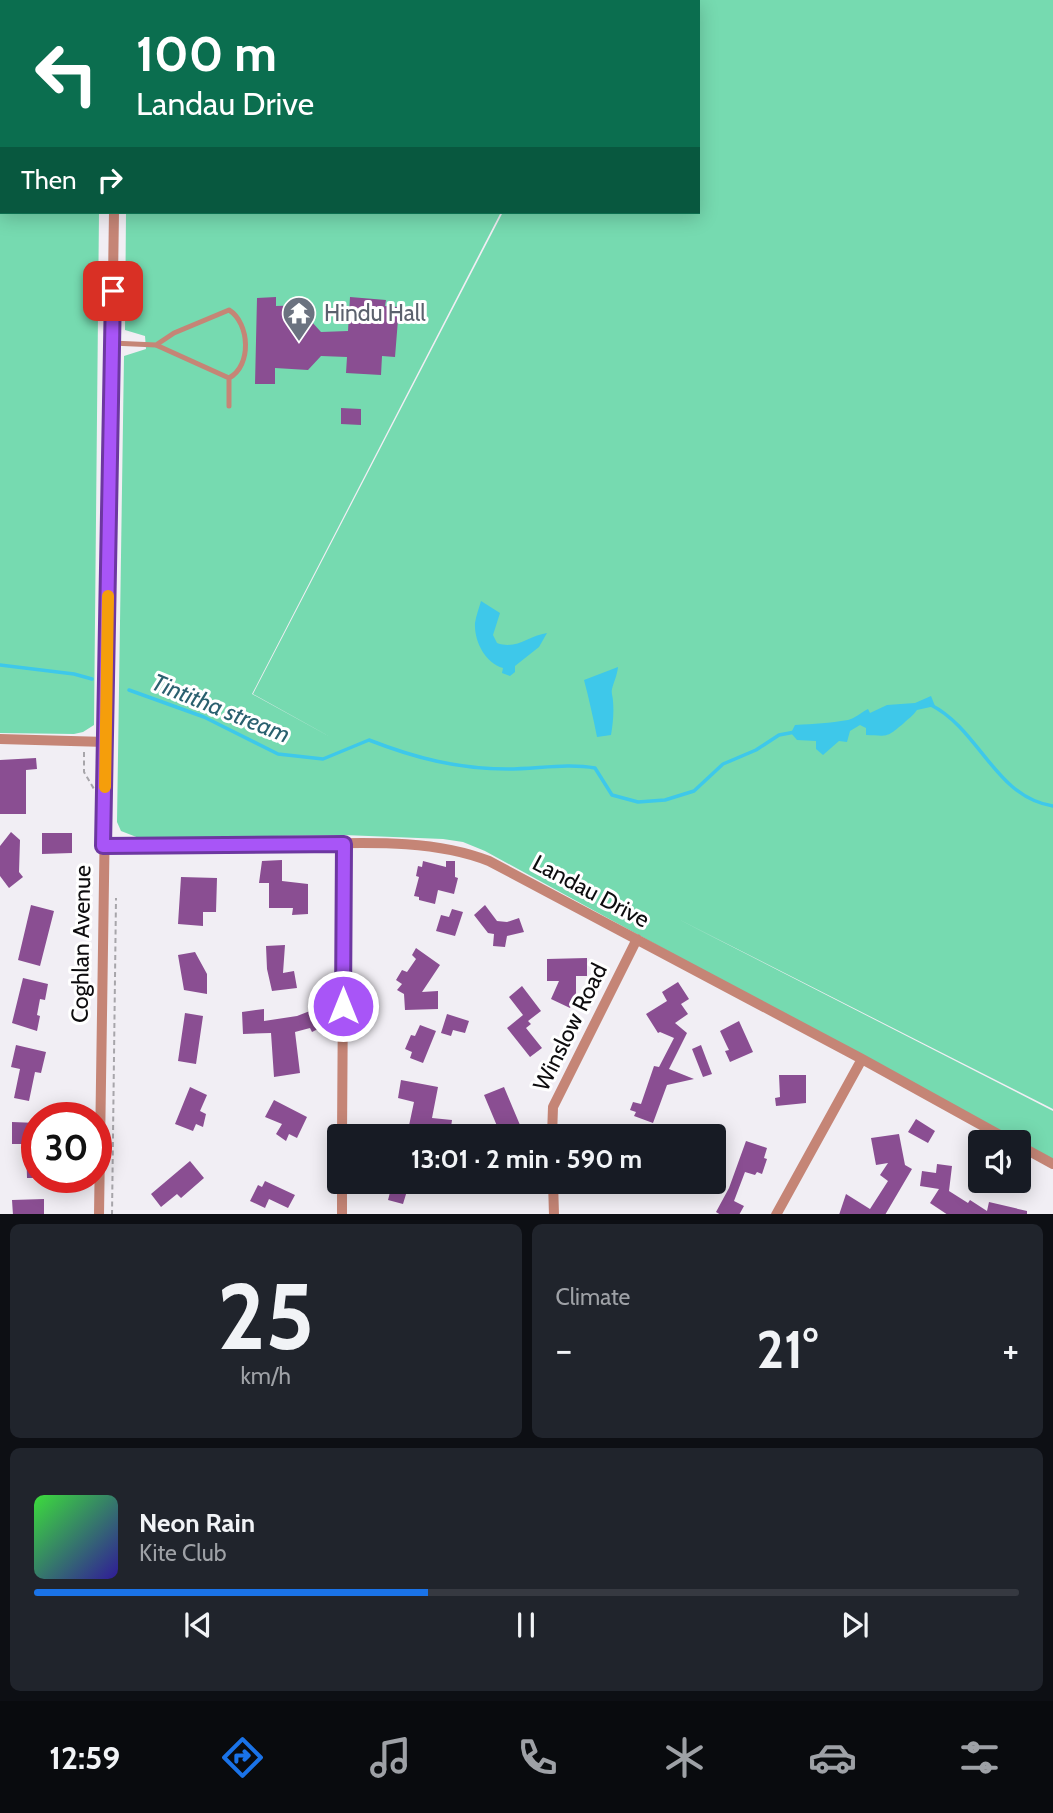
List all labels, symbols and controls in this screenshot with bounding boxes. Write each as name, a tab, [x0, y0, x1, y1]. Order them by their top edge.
text: 100 m	[136, 24, 277, 83]
icon: left	[21, 28, 112, 119]
text: Landau Drive	[136, 84, 314, 123]
icon: right	[91, 161, 129, 199]
text: Then	[21, 164, 77, 196]
pin	[83, 261, 143, 321]
icon: arrive	[94, 272, 132, 310]
temple icon: Hindu Hall	[280, 294, 318, 343]
place label: Hindu Hall	[324, 299, 426, 327]
water label: Tintitha stream	[148, 667, 294, 749]
street label: Landau Drive	[528, 849, 654, 934]
street label: Coghlan Avenue	[66, 865, 96, 1023]
street label: Winslow Road	[527, 959, 613, 1095]
position arrow	[306, 969, 380, 1043]
speed limit sign: 30	[21, 1102, 112, 1193]
map controls	[968, 1130, 1031, 1193]
button: sound	[968, 1130, 1031, 1193]
text: 13:01 · 2 min · 590 m	[411, 1143, 642, 1175]
text: 25	[217, 1261, 314, 1372]
text: Climate	[556, 1283, 630, 1311]
text: 21°	[756, 1318, 818, 1381]
text: −	[556, 1326, 572, 1373]
text: +	[1002, 1326, 1019, 1373]
text: km/h	[241, 1362, 291, 1390]
text: Neon Rain	[139, 1507, 255, 1539]
text: Kite Club	[139, 1539, 226, 1567]
icon: previous	[179, 1606, 217, 1644]
icon: pause	[507, 1606, 545, 1644]
icon: next	[836, 1606, 874, 1644]
icon: directions	[218, 1733, 267, 1782]
icon: music	[366, 1733, 415, 1782]
icon: phone	[513, 1733, 562, 1782]
icon: climate	[660, 1733, 709, 1782]
icon: car	[808, 1733, 857, 1782]
icon: filters	[955, 1733, 1004, 1782]
text: 12:59	[49, 1738, 120, 1777]

